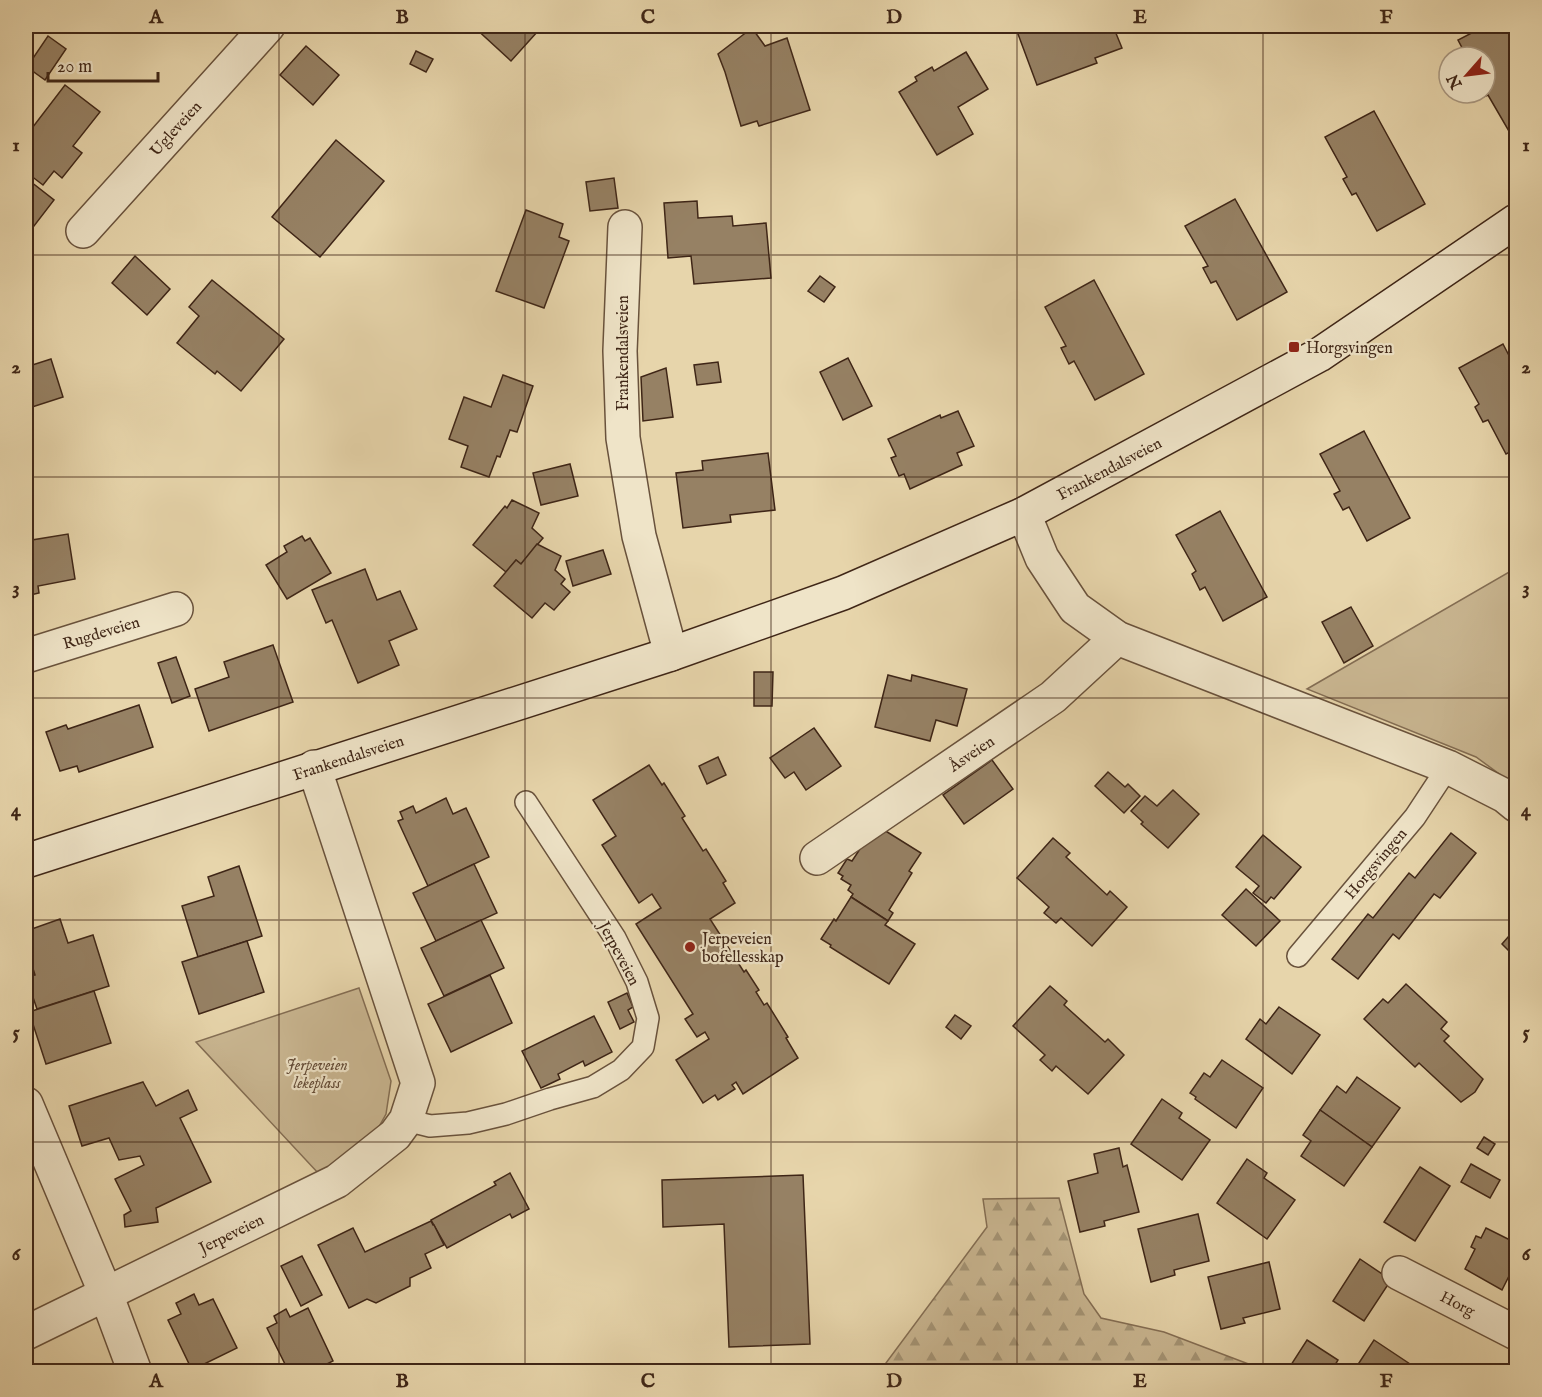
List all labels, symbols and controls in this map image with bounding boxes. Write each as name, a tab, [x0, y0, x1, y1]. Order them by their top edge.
text: A	[148, 5, 164, 30]
text: B	[395, 5, 409, 30]
text: C	[641, 5, 655, 30]
text: D	[886, 5, 902, 30]
text: E	[1133, 5, 1147, 30]
text: F	[1380, 5, 1393, 30]
scale bar	[48, 45, 158, 83]
north arrow	[1437, 45, 1497, 105]
text: 20 m	[57, 56, 92, 79]
text: N	[1443, 70, 1468, 93]
street label: Ugleveien	[146, 97, 207, 161]
text: 1	[12, 133, 20, 158]
text: 1	[1522, 133, 1530, 158]
street label: Frankendalsveien	[614, 295, 634, 411]
place label: Horgsvingen	[1306, 339, 1393, 359]
marker: Horgsvingen	[1287, 340, 1301, 354]
text: 2	[11, 355, 21, 380]
text: 2	[1521, 355, 1531, 380]
street label: Frankendalsveien	[1054, 434, 1166, 506]
text: 3	[12, 576, 20, 601]
text: 3	[1522, 576, 1530, 601]
street label: Rugdeveien	[61, 613, 143, 655]
street label: Åsveien	[943, 730, 999, 778]
street label: Frankendalsveien	[291, 731, 407, 786]
text: 4	[11, 798, 22, 823]
text: 4	[1521, 798, 1532, 823]
street label: Horgsvingen	[1341, 824, 1412, 904]
street label: Jerpeveien	[592, 917, 644, 990]
place label: Jerpeveien bofellesskap	[700, 930, 784, 968]
marker: Jerpeveien bofellesskap	[683, 940, 697, 954]
text: 5	[12, 1020, 20, 1045]
text: 5	[1522, 1020, 1530, 1045]
park label: Jerpeveien lekeplass	[286, 1056, 348, 1094]
street label: Jerpeveien	[194, 1210, 268, 1260]
text: 6	[12, 1242, 22, 1267]
text: 6	[1522, 1242, 1532, 1267]
street label: Horg	[1436, 1288, 1478, 1322]
text: A	[148, 1369, 164, 1394]
text: B	[395, 1369, 409, 1394]
text: C	[641, 1369, 655, 1394]
text: D	[886, 1369, 902, 1394]
text: E	[1133, 1369, 1147, 1394]
text: F	[1380, 1369, 1393, 1394]

